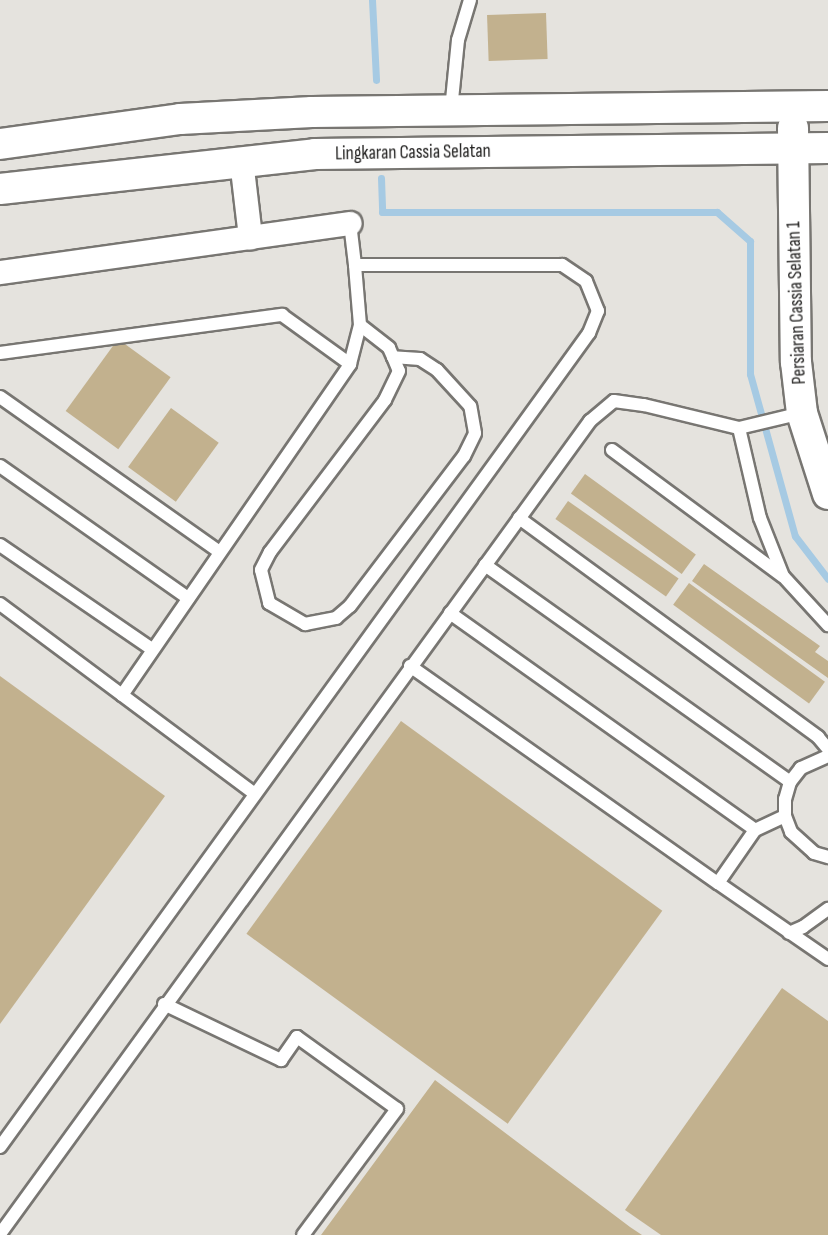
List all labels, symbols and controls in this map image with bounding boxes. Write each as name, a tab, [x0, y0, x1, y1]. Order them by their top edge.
street label: Lingkaran Cassia Selatan	[335, 140, 491, 166]
street label: Persiaran Cassia Selatan 1	[783, 221, 811, 385]

